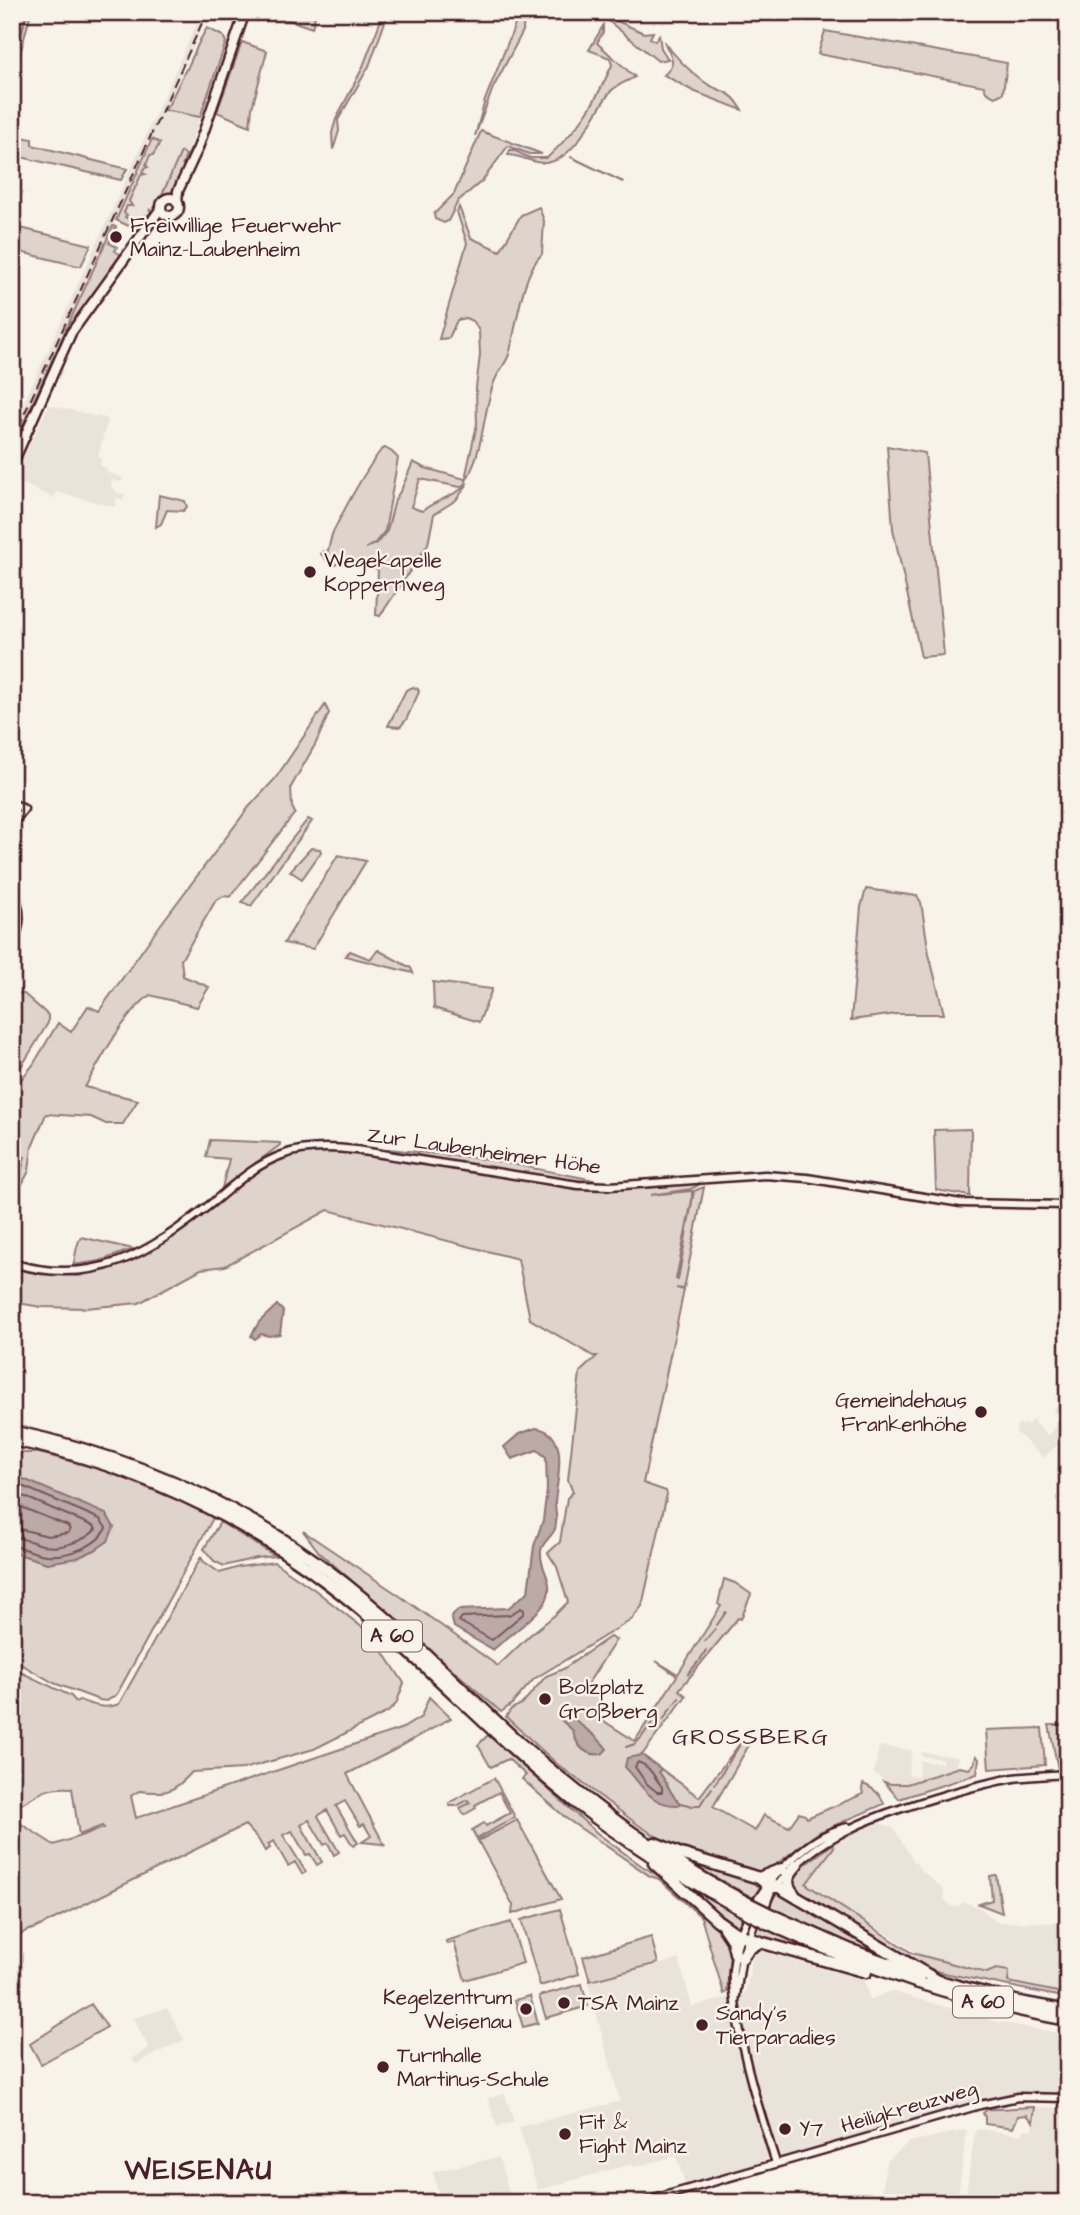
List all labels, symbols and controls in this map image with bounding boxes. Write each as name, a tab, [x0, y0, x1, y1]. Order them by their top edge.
place label: Freiwillige Feuerwehr Mainz-Laubenheim	[130, 211, 341, 264]
marker: Freiwillige Feuerwehr Mainz-Laubenheim	[108, 229, 124, 245]
place label: Wegekapelle Koppernweg	[324, 546, 445, 601]
marker: Wegekapelle Koppernweg	[302, 564, 318, 580]
street label: Zur Laubenheimer Höhe	[365, 1120, 603, 1182]
place label: Gemeindehaus Frankenhöhe	[835, 1386, 967, 1439]
marker: Gemeindehaus Frankenhöhe	[973, 1404, 989, 1420]
road number: A 60	[362, 1620, 422, 1652]
place label: Bolzplatz Großberg	[559, 1673, 658, 1728]
marker: Bolzplatz Großberg	[537, 1691, 553, 1707]
district label: GROSSBERG	[672, 1721, 830, 1753]
place label: Kegelzentrum Weisenau	[383, 1983, 513, 2036]
road number: A 60	[953, 1986, 1013, 2018]
place label: TSA Mainz	[578, 1989, 679, 2018]
marker: TSA Mainz	[556, 1995, 572, 2011]
place label: Sandy's Tierparadies	[716, 1999, 836, 2053]
marker: Kegelzentrum Weisenau	[518, 2001, 534, 2017]
marker: Sandy's Tierparadies	[694, 2017, 710, 2033]
place label: Turnhalle Martinus-Schule	[397, 2041, 549, 2094]
marker: Turnhalle Martinus-Schule	[375, 2059, 391, 2075]
street label: Heiligkreuzweg	[837, 2074, 981, 2142]
place label: Fit & Fight Mainz	[579, 2108, 688, 2163]
place label: Y7	[799, 2115, 823, 2144]
marker: Y7	[777, 2121, 793, 2137]
marker: Fit & Fight Mainz	[557, 2126, 573, 2142]
district label: WEISENAU	[124, 2151, 273, 2190]

